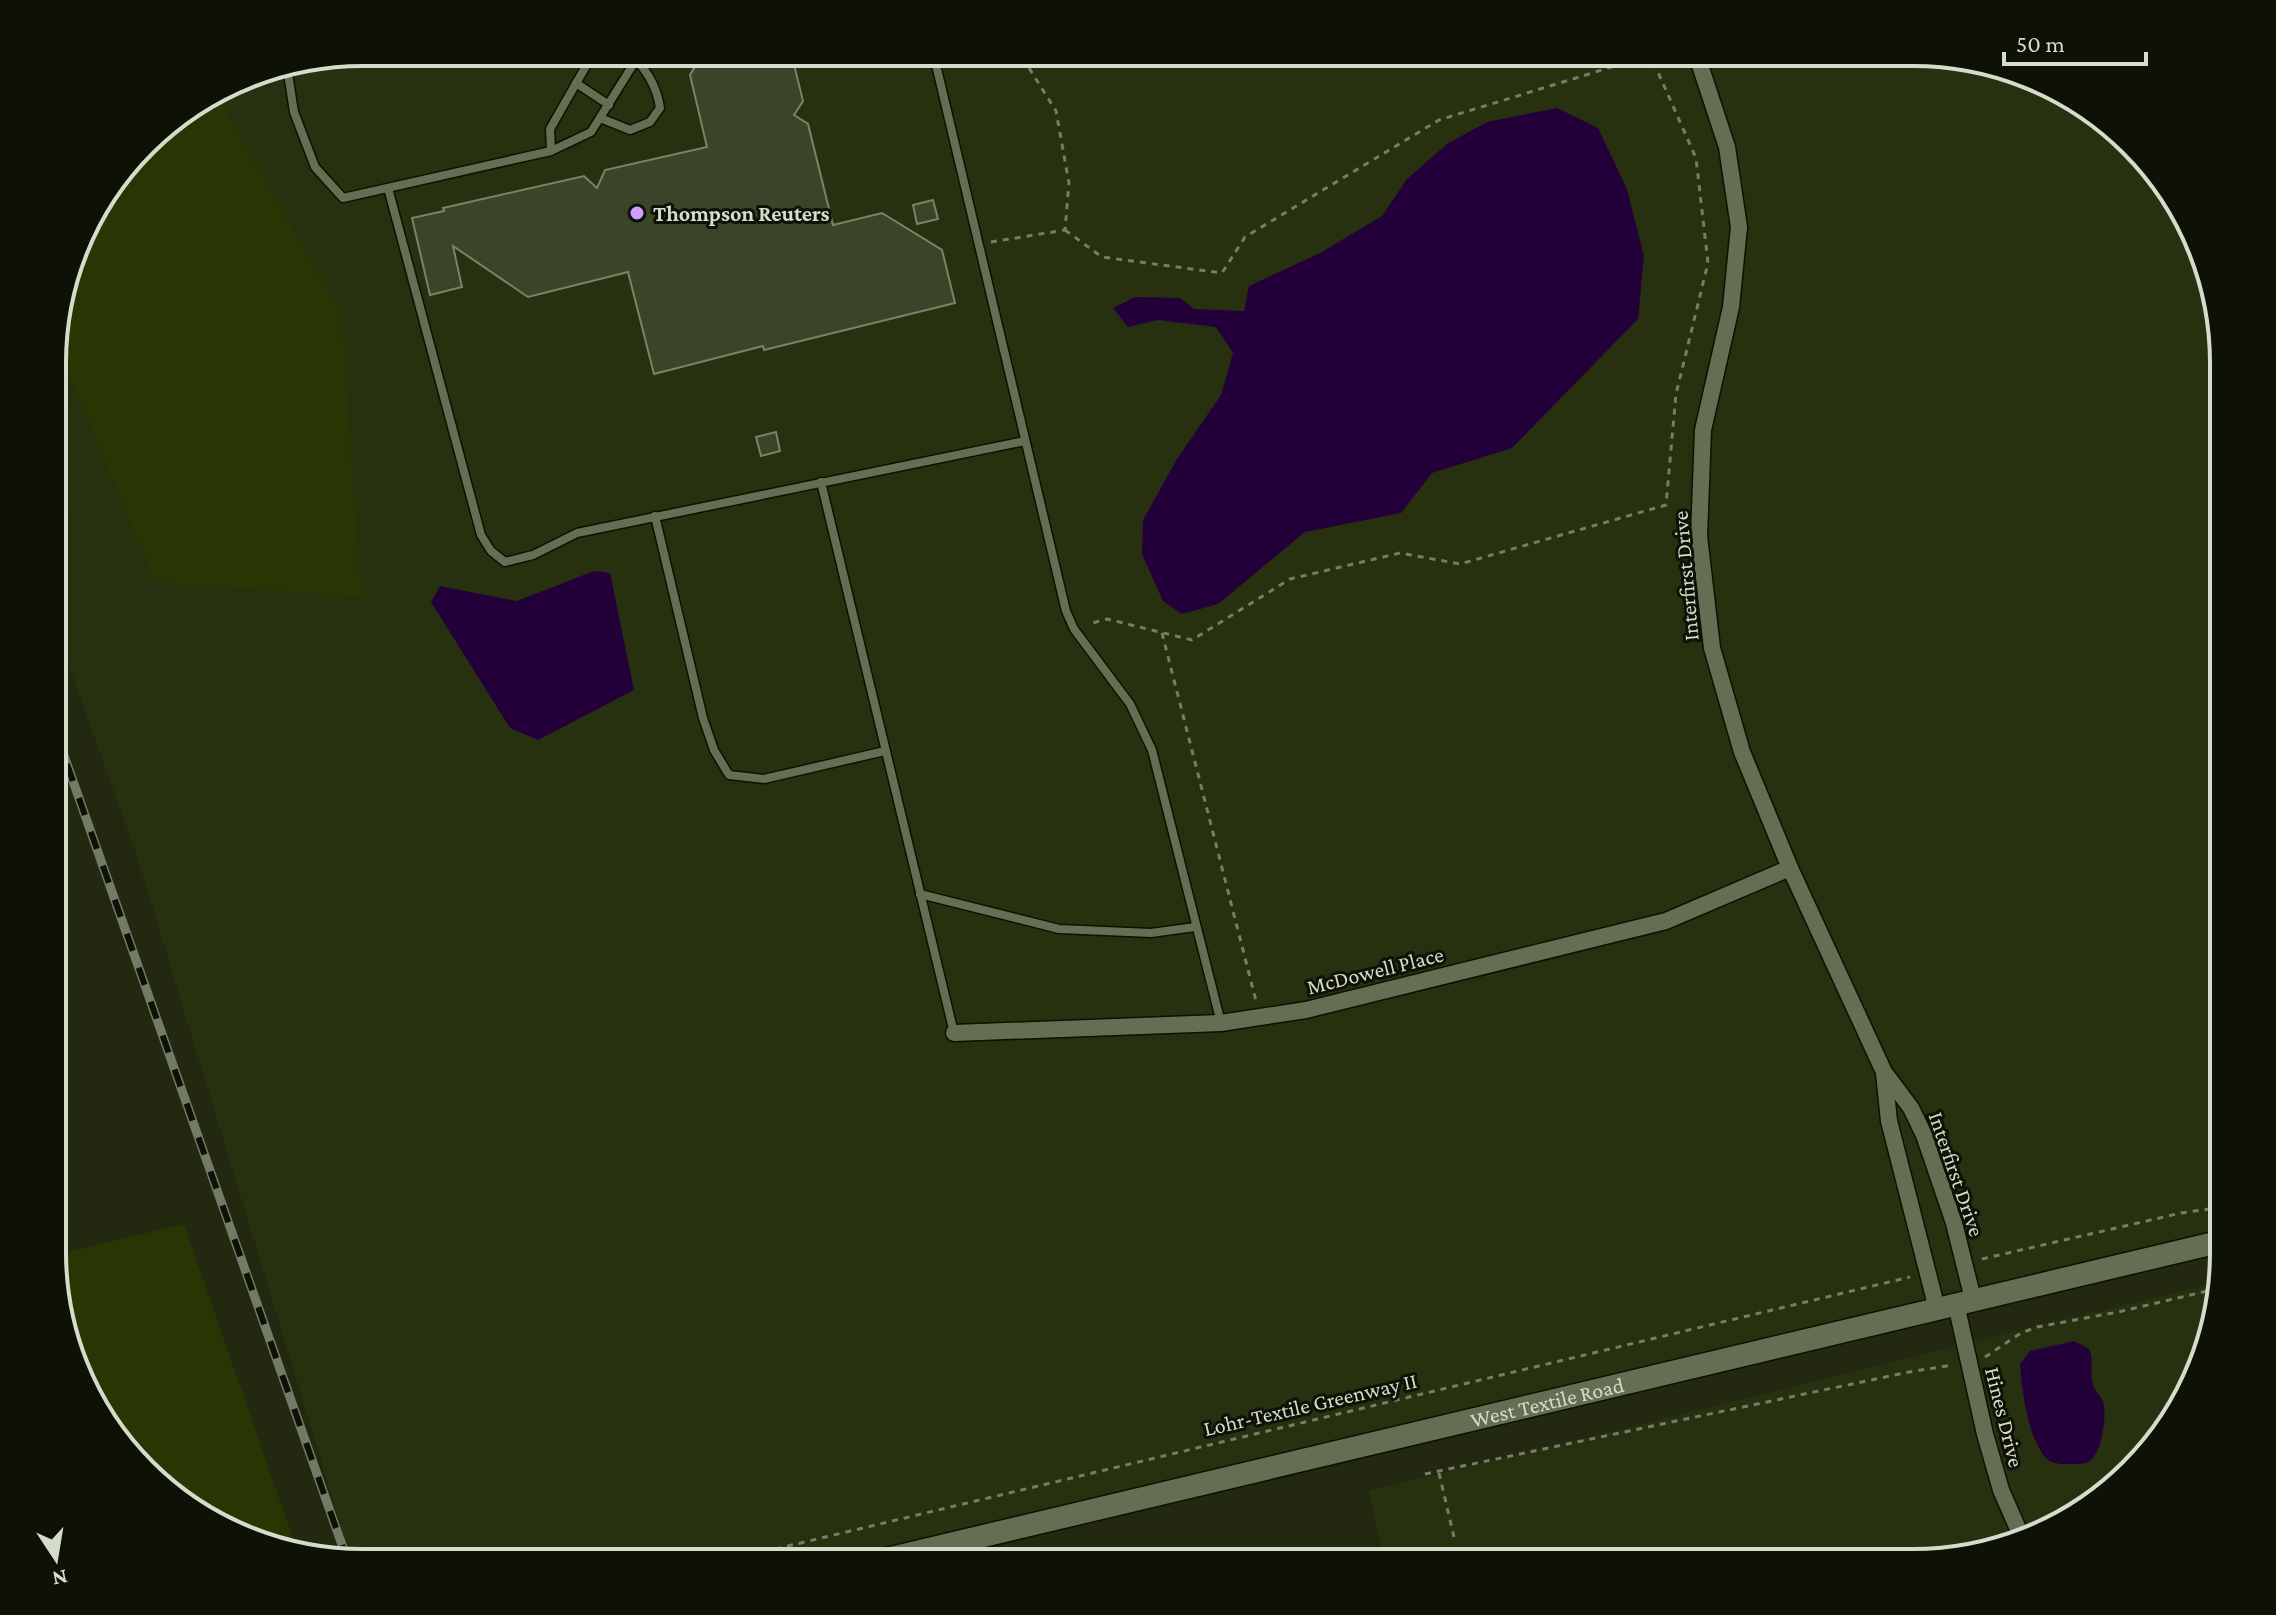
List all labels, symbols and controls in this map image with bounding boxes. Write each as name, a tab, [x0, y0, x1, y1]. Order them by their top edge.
scale bar	[2004, 16, 2146, 66]
text: 50 m	[2016, 30, 2065, 57]
place label: Thompson Reuters	[653, 201, 829, 226]
marker: Thompson Reuters	[628, 204, 646, 222]
street label: Interfirst Drive	[1667, 510, 1704, 642]
street label: McDowell Place	[1304, 941, 1446, 1000]
street label: Interfirst Drive	[1923, 1108, 1990, 1240]
street label: Hines Drive	[1980, 1364, 2029, 1470]
street label: Lohr-Textile Greenway II	[1201, 1368, 1419, 1441]
street label: West Textile Road	[1468, 1372, 1627, 1433]
north arrow	[16, 1519, 96, 1599]
text: N	[50, 1564, 70, 1592]

